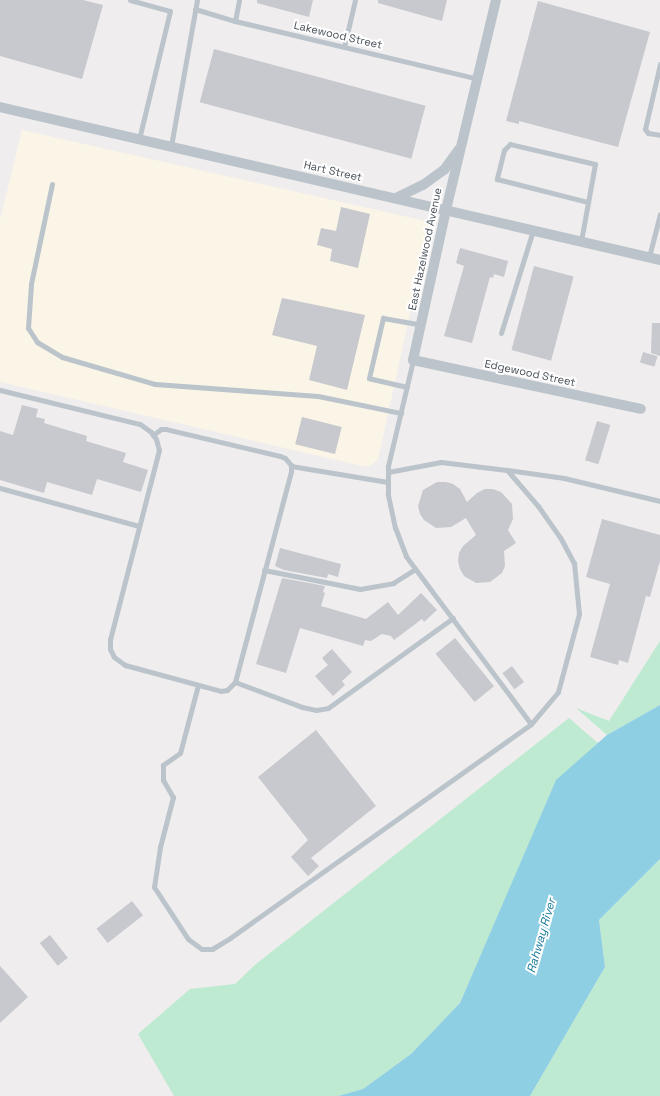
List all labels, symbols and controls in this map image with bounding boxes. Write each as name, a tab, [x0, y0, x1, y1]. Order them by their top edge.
street label: Lakewood Street	[293, 18, 383, 52]
street label: Hart Street	[303, 158, 363, 184]
street label: East Hazelwood Avenue	[406, 186, 444, 312]
street label: Edgewood Street	[483, 357, 577, 389]
water label: Rahway River	[524, 897, 560, 975]

